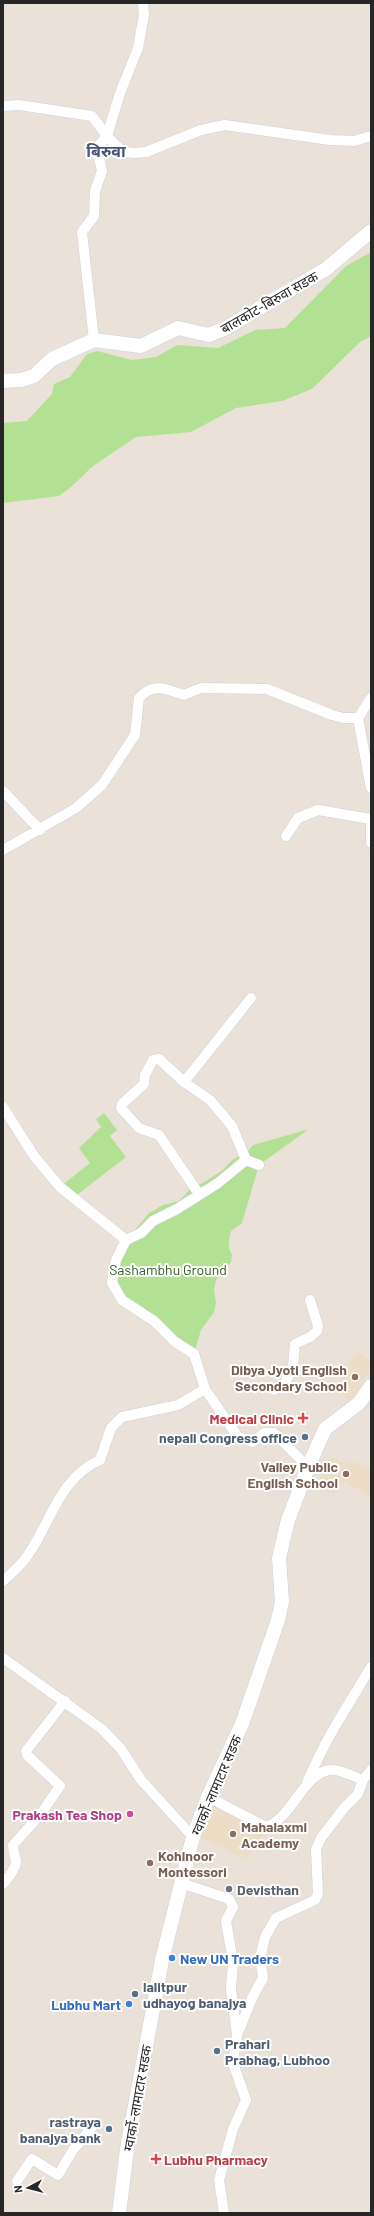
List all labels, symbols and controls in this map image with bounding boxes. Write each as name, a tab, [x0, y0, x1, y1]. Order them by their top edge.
district label: बिरुवा	[86, 141, 126, 160]
street label: बालकोट-बिरुवा सडक	[217, 267, 321, 337]
park label: Sashambhu Ground	[109, 1261, 227, 1278]
place label: Dibya Jyoti English Secondary School	[231, 1361, 347, 1394]
marker: Dibya Jyoti English Secondary School	[350, 1372, 360, 1382]
place label: Medical Clinic	[209, 1410, 294, 1427]
marker: Medical Clinic	[297, 1412, 309, 1424]
place label: nepali Congress office	[159, 1429, 297, 1446]
marker: nepali Congress office	[300, 1432, 310, 1442]
place label: Valley Public English School	[247, 1458, 338, 1491]
marker: Valley Public English School	[341, 1469, 351, 1479]
street label: ग्वार्को-लामाटार सडक	[187, 1732, 245, 1838]
place label: Prakash Tea Shop	[12, 1806, 122, 1823]
marker: Prakash Tea Shop	[125, 1809, 135, 1819]
place label: Mahalaxmi Academy	[241, 1818, 307, 1851]
marker: Mahalaxmi Academy	[228, 1829, 238, 1839]
place label: Kohinoor Montessori	[158, 1847, 227, 1880]
marker: Kohinoor Montessori	[145, 1858, 155, 1868]
place label: Devisthan	[237, 1881, 299, 1898]
marker: Devisthan	[224, 1884, 234, 1894]
place label: New UN Traders	[180, 1950, 279, 1967]
marker: New UN Traders	[167, 1953, 177, 1963]
place label: lalitpur udhayog banajya	[143, 1978, 246, 2011]
marker: lalitpur udhayog banajya	[130, 1989, 140, 1999]
place label: Lubhu Mart	[51, 1996, 121, 2013]
marker: Lubhu Mart	[124, 1999, 134, 2009]
place label: Prahari Prabhag, Lubhoo	[225, 2035, 330, 2068]
street label: ग्वार्को-लामाटार सडक	[119, 2043, 155, 2152]
marker: Prahari Prabhag, Lubhoo	[212, 2046, 222, 2056]
place label: rastraya banajya bank	[20, 2113, 102, 2146]
marker: rastraya banajya bank	[104, 2124, 114, 2134]
place label: Lubhu Pharmacy	[164, 2151, 268, 2168]
marker: Lubhu Pharmacy	[151, 2154, 161, 2164]
north arrow	[8, 2168, 48, 2208]
text: N	[11, 2185, 24, 2194]

